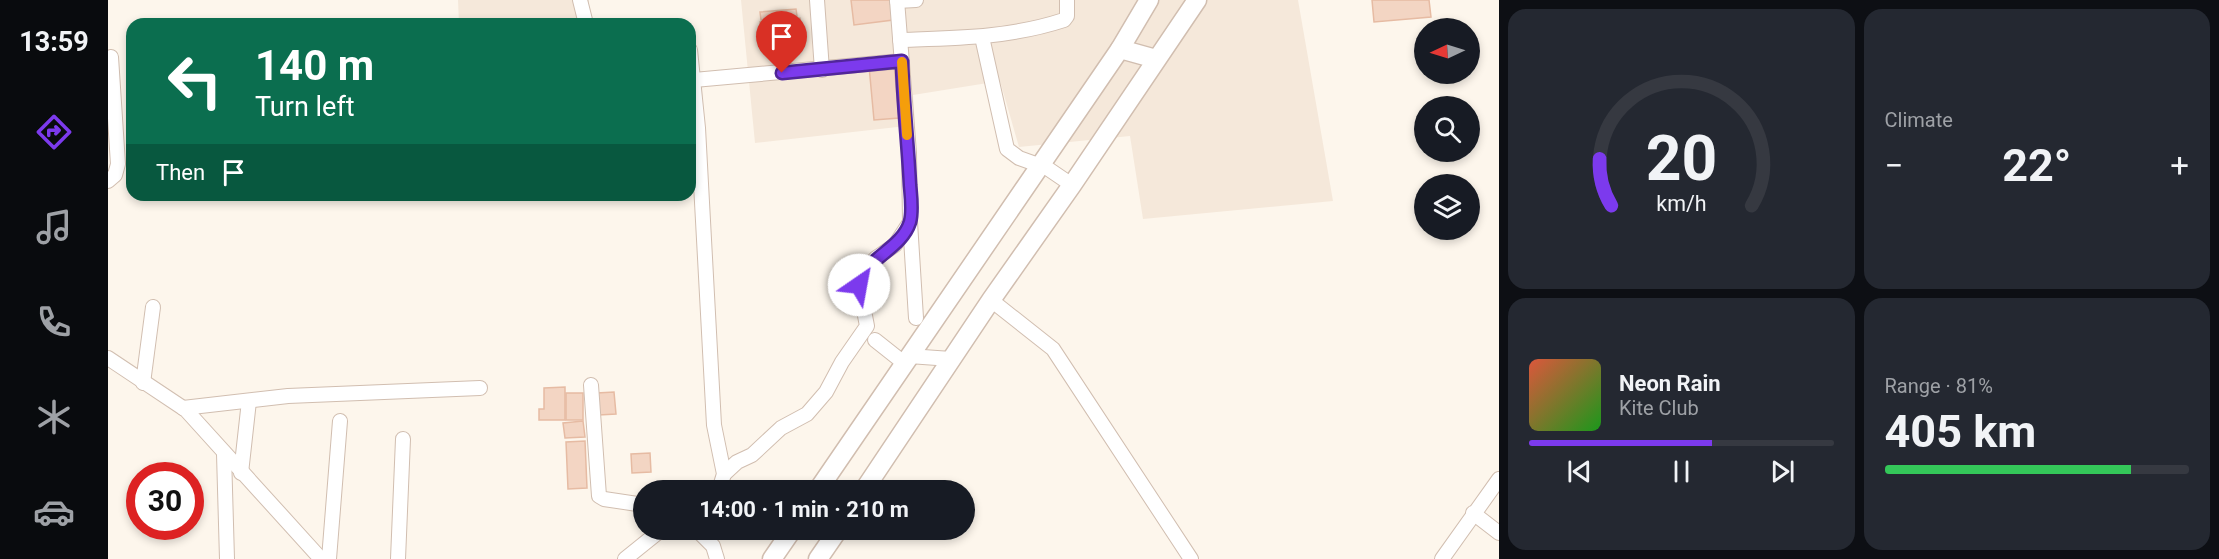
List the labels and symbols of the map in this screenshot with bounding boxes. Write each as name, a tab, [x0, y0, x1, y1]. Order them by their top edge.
pin	[756, 11, 807, 73]
north arrow	[1414, 18, 1480, 84]
position arrow	[827, 253, 891, 317]
speed limit sign: 30	[126, 462, 204, 540]

